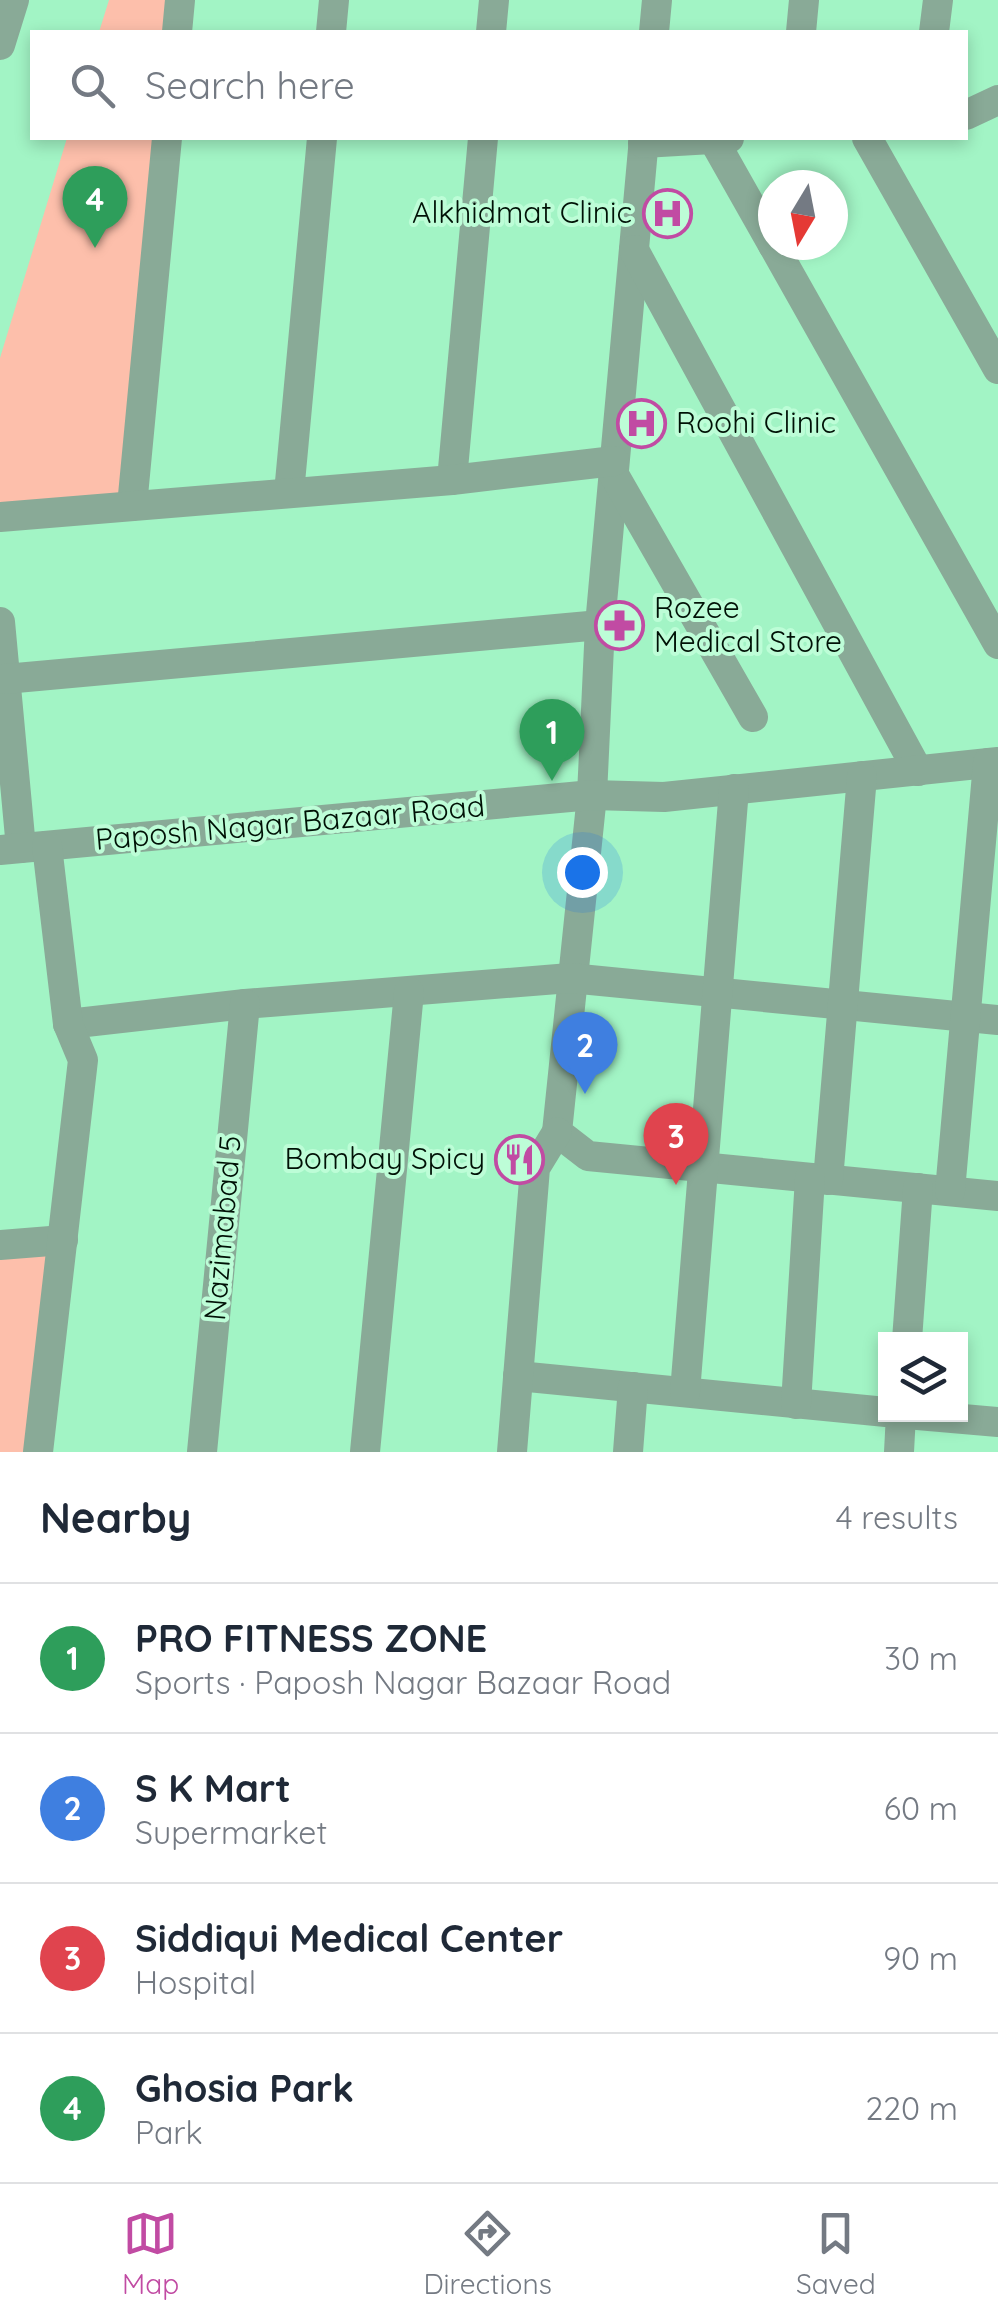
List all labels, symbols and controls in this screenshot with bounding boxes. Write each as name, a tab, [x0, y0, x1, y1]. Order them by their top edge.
search box	[30, 30, 968, 140]
icon: search	[65, 58, 120, 113]
text: Search here	[145, 61, 355, 109]
pin: 4	[62, 166, 128, 248]
north arrow	[758, 170, 848, 260]
hospital icon: Alkhidmat Clinic	[641, 187, 693, 239]
place label: Alkhidmat Clinic	[412, 193, 632, 231]
hospital icon: Roohi Clinic	[615, 397, 667, 449]
place label: Roohi Clinic	[676, 403, 836, 441]
place label: Rozee Medical Store	[654, 588, 842, 660]
pharmacy icon: Rozee Medical Store	[593, 599, 645, 651]
pin: 1	[520, 698, 584, 781]
street label: Paposh Nagar Bazaar Road	[94, 786, 486, 858]
your location	[557, 847, 608, 898]
pin: 2	[552, 1012, 618, 1094]
pin: 3	[644, 1102, 708, 1185]
restaurant icon: Bombay Spicy	[494, 1133, 546, 1185]
street label: Nazimabad 5	[195, 1134, 249, 1322]
place label: Bombay Spicy	[284, 1139, 485, 1177]
map controls	[878, 1332, 968, 1422]
button: layers	[878, 1332, 968, 1422]
text: Nearby	[40, 1491, 191, 1544]
text: 4 results	[836, 1497, 958, 1537]
text: PRO FITNESS ZONE	[135, 1614, 487, 1662]
text: 1	[66, 1638, 79, 1678]
text: 30 m	[884, 1638, 958, 1678]
text: Sports · Paposh Nagar Bazaar Road	[135, 1662, 671, 1702]
text: S K Mart	[135, 1764, 291, 1812]
text: 2	[63, 1788, 82, 1828]
text: 60 m	[884, 1788, 958, 1828]
text: Supermarket	[135, 1812, 327, 1852]
text: Siddiqui Medical Center	[135, 1914, 563, 1962]
text: 3	[64, 1938, 81, 1978]
text: 90 m	[883, 1938, 958, 1978]
text: Hospital	[135, 1962, 256, 2002]
text: Ghosia Park	[135, 2064, 354, 2112]
text: 4	[63, 2088, 82, 2128]
text: 220 m	[866, 2088, 958, 2128]
text: Park	[135, 2112, 203, 2152]
tab: Map	[122, 2206, 179, 2301]
tab: Directions	[423, 2206, 552, 2301]
tab: Saved	[796, 2206, 876, 2301]

